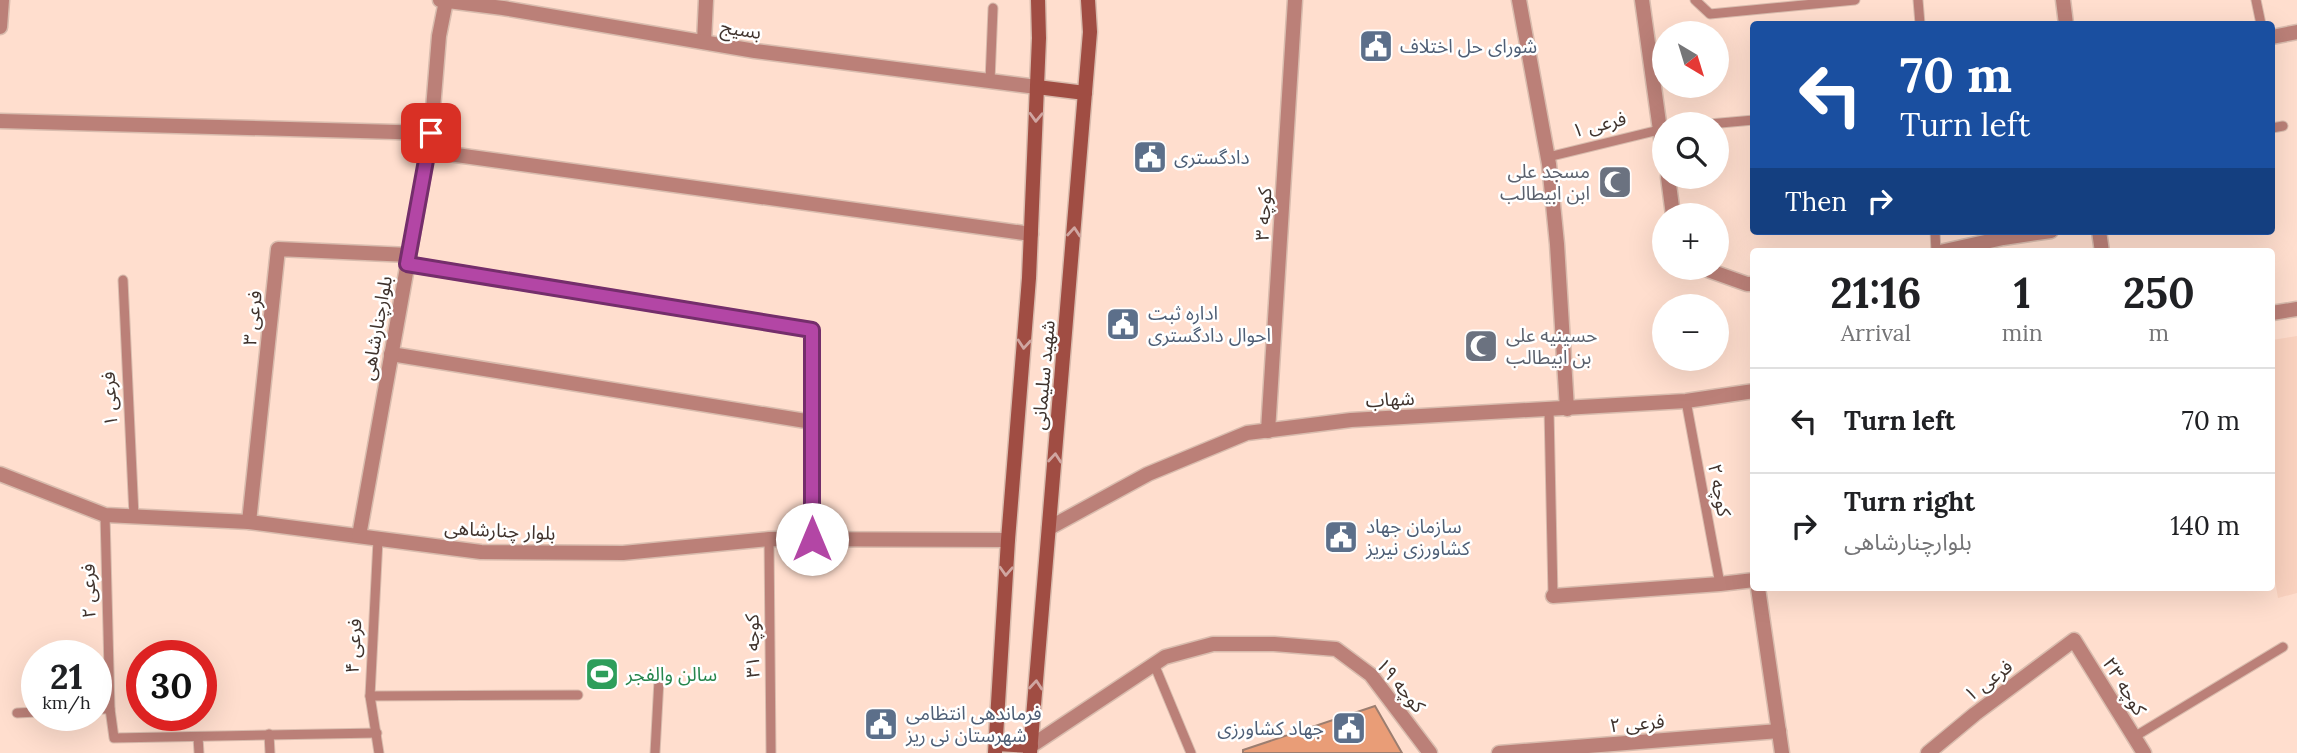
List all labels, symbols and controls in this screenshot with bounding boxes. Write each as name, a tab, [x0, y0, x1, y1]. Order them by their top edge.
street label: بسیج	[719, 14, 763, 47]
north arrow	[1652, 21, 1729, 98]
map controls	[1652, 21, 1729, 371]
public building icon: شورای حل اختلاف	[1357, 27, 1395, 65]
place label: شورای حل اختلاف	[1400, 34, 1537, 58]
text: 70 m	[1900, 43, 2012, 105]
icon: left	[1785, 49, 1876, 140]
pin	[401, 103, 461, 163]
text: Turn left	[1900, 104, 2030, 145]
street label: فرعی ۱	[1569, 106, 1629, 142]
one-way arrow	[1028, 112, 1043, 123]
button: search	[1652, 112, 1729, 189]
icon: arrive	[412, 114, 450, 152]
public building icon: دادگستری	[1131, 138, 1169, 176]
place label: دادگستری	[1174, 145, 1250, 169]
place label: مسجد علی ابن ابیطالب	[1500, 159, 1590, 205]
mosque icon: مسجد علی ابن ابیطالب	[1596, 163, 1634, 201]
icon: right	[1861, 182, 1899, 220]
text: Then	[1785, 185, 1847, 218]
street label: کوچه ۳	[1250, 186, 1277, 241]
button: +	[1652, 203, 1729, 280]
one-way arrow	[1066, 226, 1081, 237]
text: 21:16	[1830, 266, 1921, 320]
text: 1	[2014, 266, 2031, 320]
text: 250	[2123, 266, 2195, 320]
street label: بلوارچنارشاهی	[355, 274, 398, 382]
street label: فرعی ۳	[237, 289, 267, 347]
button: −	[1652, 294, 1729, 371]
place label: اداره ثبت احوال دادگستری	[1148, 301, 1271, 347]
public building icon: اداره ثبت احوال دادگستری	[1104, 305, 1142, 343]
text: Arrival	[1841, 318, 1911, 347]
text: min	[2002, 318, 2043, 347]
text: m	[2149, 318, 2169, 347]
street label: شهید سلیمانی	[1026, 319, 1060, 431]
place label: حسینیه علی بن ابیطالب	[1506, 323, 1598, 369]
mosque icon: حسینیه علی بن ابیطالب	[1462, 327, 1500, 365]
one-way arrow	[1017, 339, 1032, 350]
street label: فرعی ۱	[96, 371, 122, 427]
street label: شهاب	[1365, 386, 1415, 412]
icon: left	[1785, 402, 1823, 440]
text: Turn left	[1844, 404, 1955, 437]
text: 70 m	[2182, 404, 2240, 437]
one-way arrow	[1047, 452, 1062, 463]
street label: کوچه ۲	[1702, 462, 1737, 520]
text: Turn right	[1844, 485, 1975, 518]
position arrow	[775, 502, 849, 576]
icon: right	[1785, 507, 1823, 545]
text: 140 m	[2170, 509, 2240, 542]
place label: سازمان جهاد کشاورزی نیریز	[1365, 514, 1471, 560]
street label: بلوار چنارشاهی	[444, 515, 556, 546]
public building icon: سازمان جهاد کشاورزی نیریز	[1322, 518, 1360, 556]
text: بلوارچنارشاهی	[1844, 527, 1972, 556]
street label: فرعی ۲	[76, 563, 100, 619]
one-way arrow	[999, 566, 1014, 577]
street label: کوچه ۳۱	[739, 613, 766, 678]
street label: فرعی ۴	[340, 618, 366, 674]
speed limit sign: 30	[126, 640, 217, 731]
street label: کوچه ۱۹	[1370, 653, 1432, 719]
street label: کوچه ۲۳	[2097, 653, 2153, 721]
text: 21	[50, 654, 83, 699]
street label: فرعی ۱	[1959, 654, 2017, 706]
sports icon: سالن والفجر	[583, 655, 621, 693]
place label: سالن والفجر	[625, 662, 717, 686]
one-way arrow	[1028, 679, 1043, 690]
text: km/h	[42, 691, 91, 714]
place label: فرماندهی انتظامی شهرستان نی ریز	[905, 701, 1042, 747]
public building icon: فرماندهی انتظامی شهرستان نی ریز	[862, 705, 900, 743]
public building icon: جهاد کشاورزی	[1330, 709, 1368, 747]
street label: فرعی ۲	[1609, 709, 1665, 737]
place label: جهاد کشاورزی	[1217, 716, 1324, 740]

